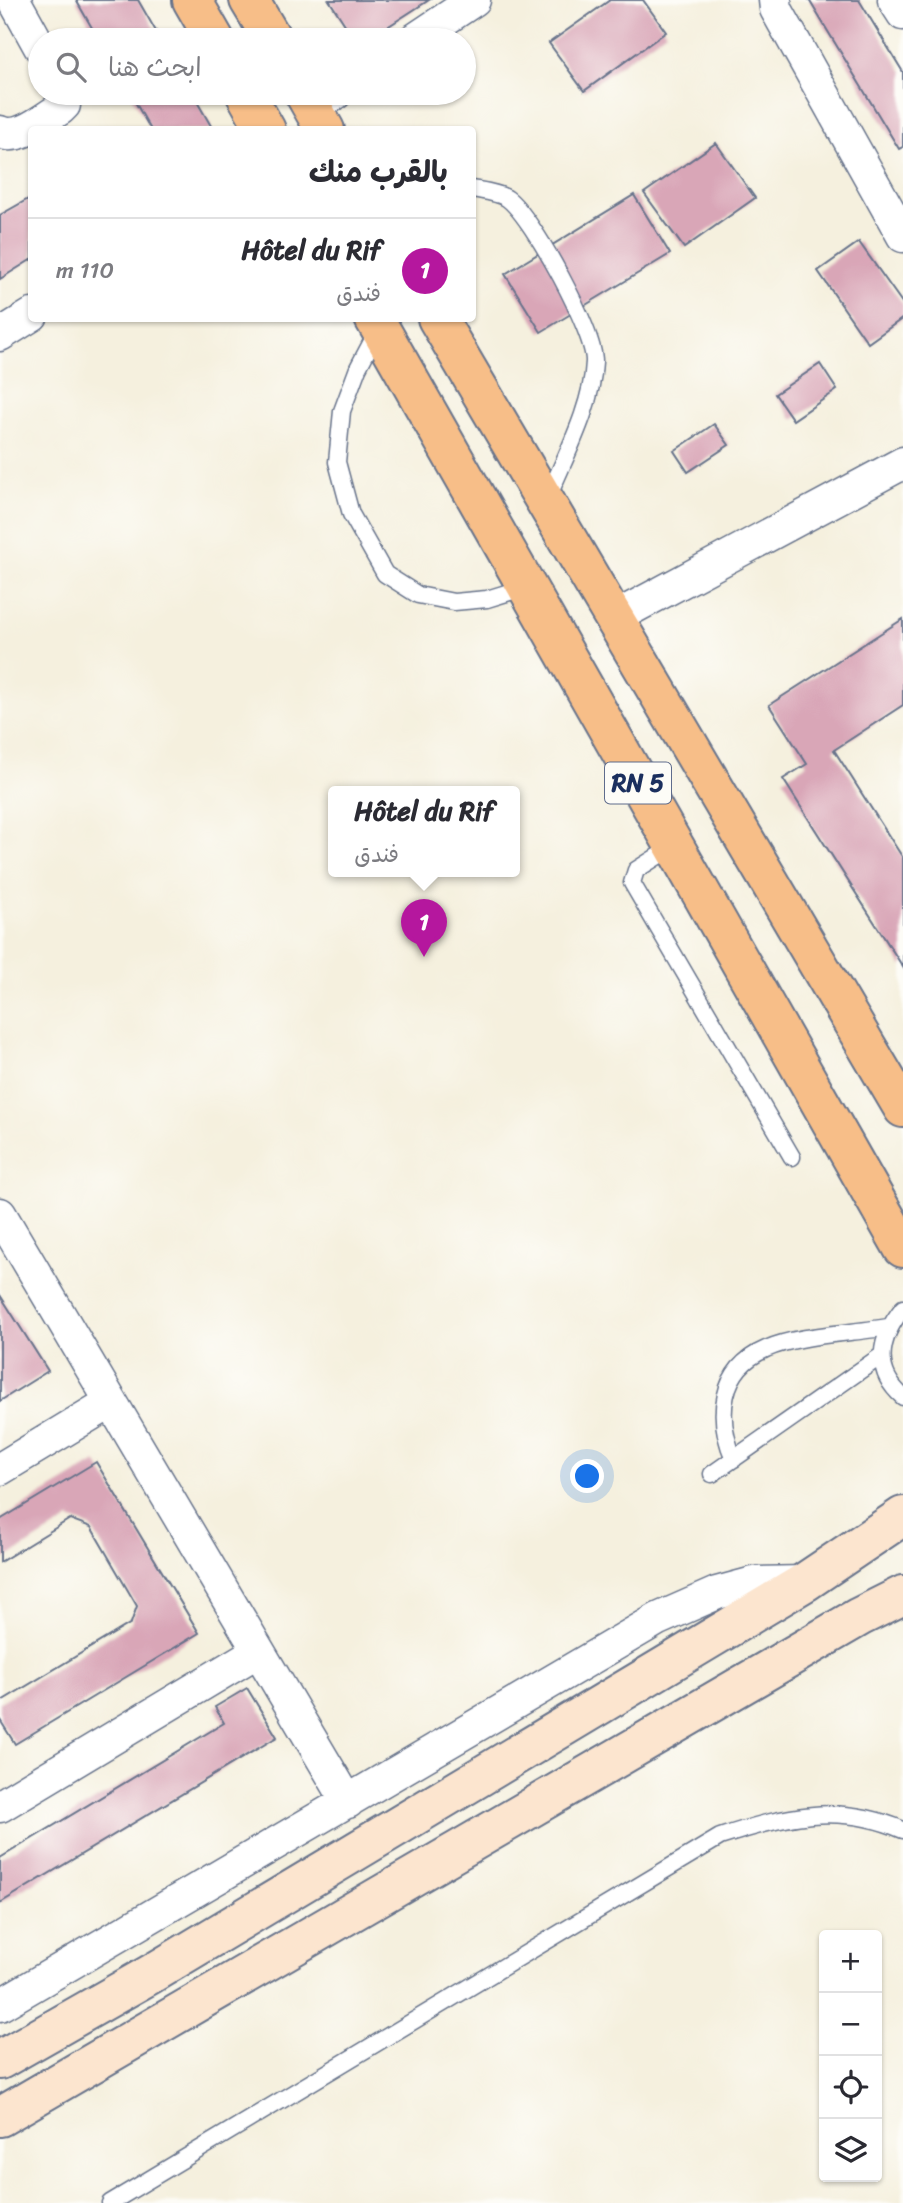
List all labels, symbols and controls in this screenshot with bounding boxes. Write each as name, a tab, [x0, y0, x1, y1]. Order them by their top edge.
search box	[28, 28, 476, 105]
text: ابحث هنا	[108, 44, 202, 90]
icon: search	[52, 48, 90, 86]
text: بالقرب منك	[309, 145, 448, 199]
text: Hôtel du Rif	[242, 227, 381, 273]
text: 110 m	[56, 250, 114, 291]
text: 1	[420, 250, 430, 291]
text: فندق	[336, 273, 381, 314]
road number: RN 5	[605, 762, 671, 804]
popup	[328, 786, 520, 877]
text: Hôtel du Rif	[354, 788, 494, 834]
text: فندق	[354, 834, 399, 875]
pin: 1	[401, 899, 447, 957]
your location	[570, 1459, 604, 1493]
map controls	[819, 1930, 882, 2182]
button: +	[819, 1930, 882, 1993]
button: −	[819, 1993, 882, 2056]
button: locate	[819, 2056, 882, 2119]
button: layers	[819, 2119, 882, 2182]

